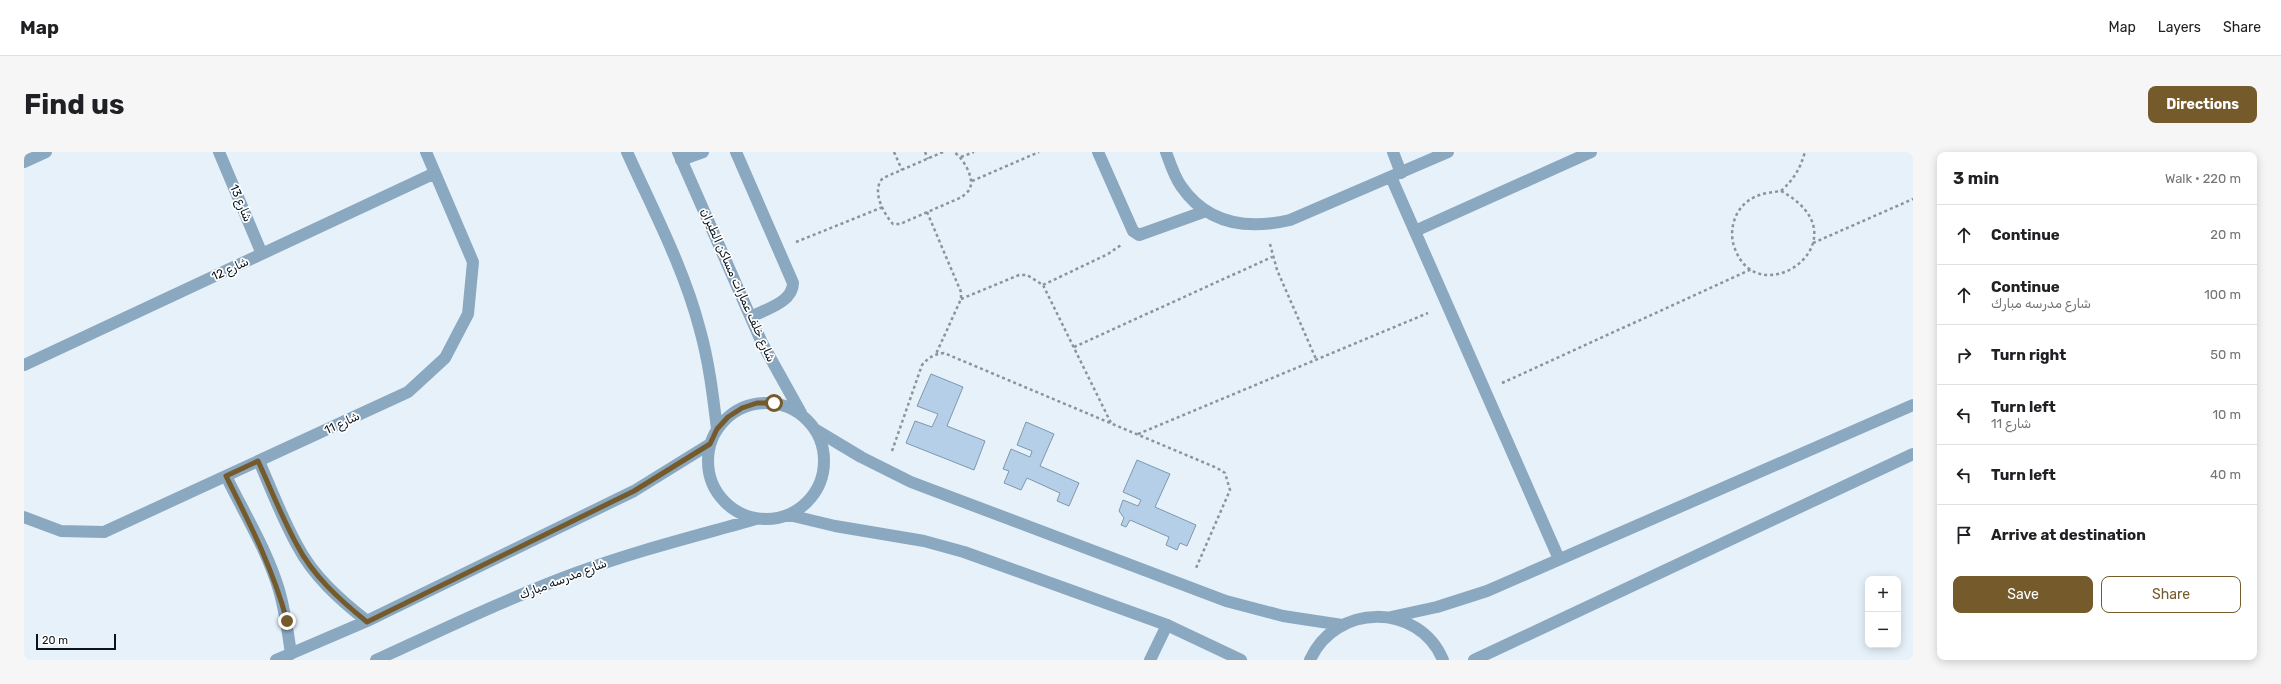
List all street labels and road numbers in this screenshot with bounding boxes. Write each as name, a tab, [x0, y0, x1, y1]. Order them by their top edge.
street label: شارع 13	[225, 182, 255, 225]
street label: شارع خلف عمارات مساكن الطيران	[696, 206, 778, 365]
street label: شارع 12	[209, 254, 252, 285]
street label: شارع 11	[322, 409, 363, 439]
street label: شارع مدرسه مبارك	[517, 556, 609, 604]

